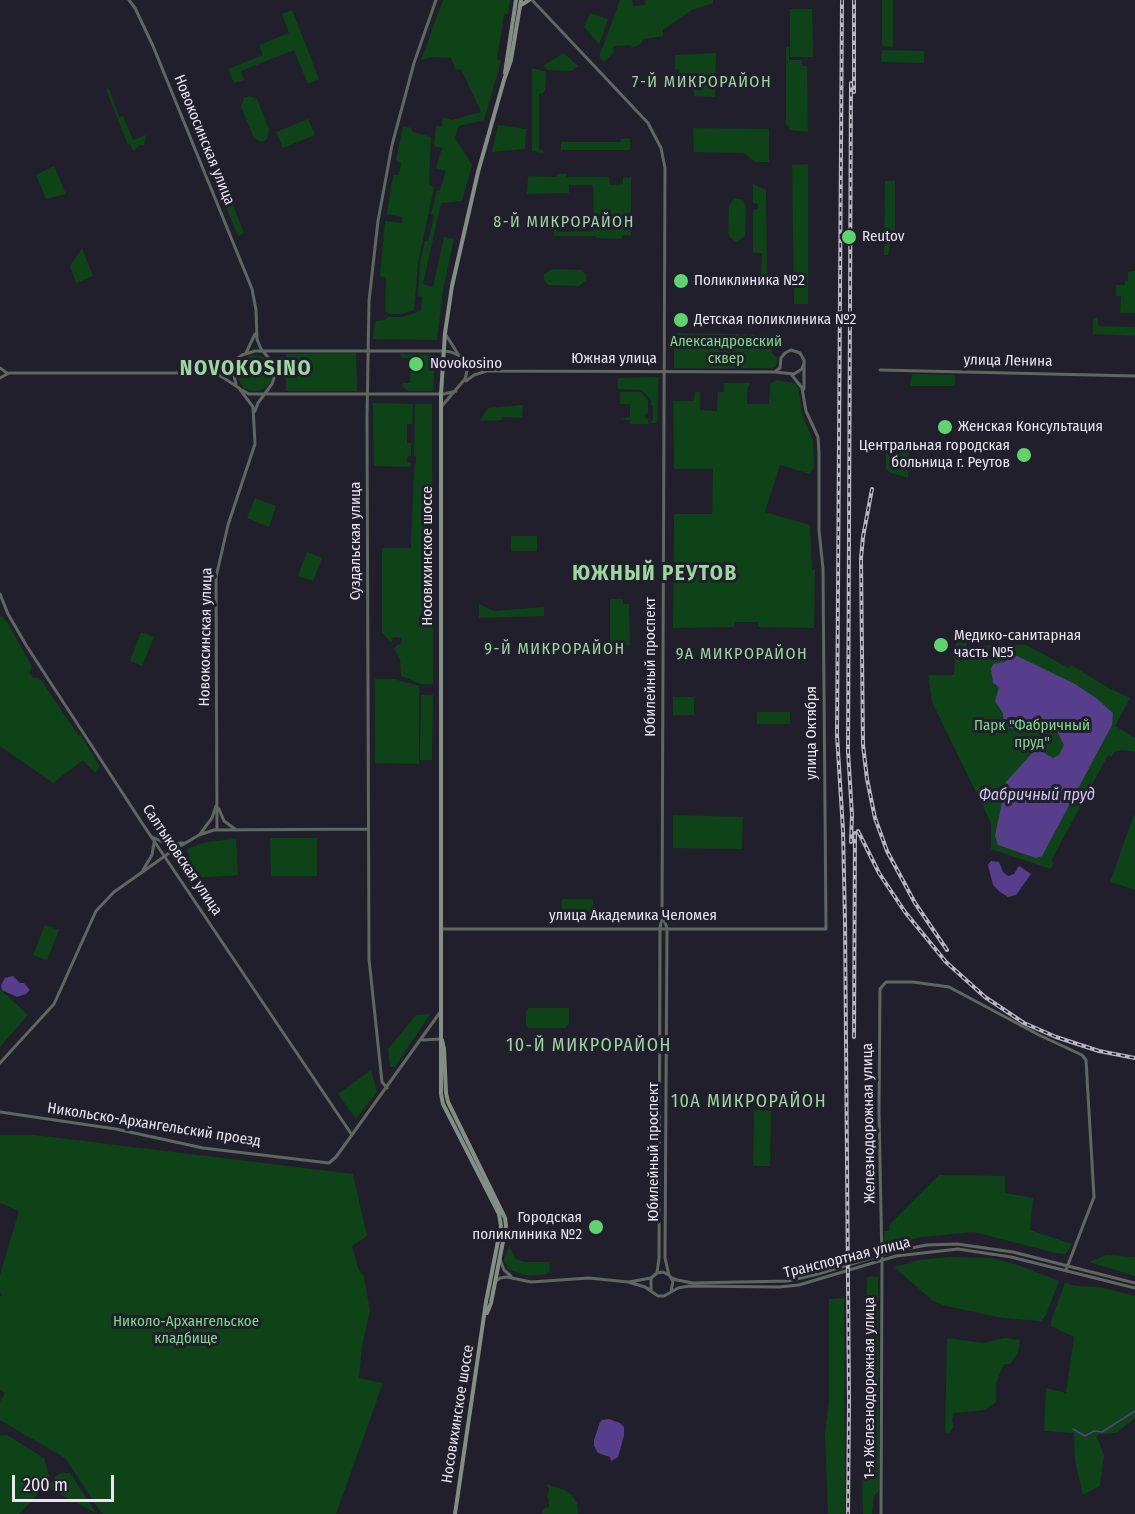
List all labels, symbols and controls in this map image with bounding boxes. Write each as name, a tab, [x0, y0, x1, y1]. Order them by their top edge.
street label: Новокосинская улица	[170, 72, 238, 208]
district label: 7-Й МИКРОРАЙОН	[632, 73, 772, 93]
district label: 8-Й МИКРОРАЙОН	[493, 213, 635, 233]
marker: Reutov	[840, 228, 858, 246]
place label: Reutov	[862, 228, 904, 246]
marker: Поликлиника №2	[672, 272, 690, 290]
place label: Поликлиника №2	[694, 272, 805, 290]
marker: Детская поликлиника №2	[672, 311, 690, 329]
place label: Детская поликлиника №2	[694, 311, 856, 329]
park label: Александровский сквер	[670, 333, 782, 368]
street label: Южная улица	[571, 350, 657, 368]
street label: улица Ленина	[963, 351, 1053, 371]
marker: Novokosino	[407, 355, 425, 373]
place label: Novokosino	[430, 355, 502, 373]
district label: NOVOKOSINO	[180, 356, 312, 382]
marker: Женская Консультация	[936, 418, 954, 436]
place label: Женская Консультация	[958, 418, 1103, 436]
place label: Центральная городская больница г. Реутов	[859, 437, 1010, 472]
marker: Центральная городская больница г. Реутов	[1015, 446, 1033, 464]
street label: Суздальская улица	[347, 482, 365, 600]
street label: Носовихинское шоссе	[419, 486, 437, 626]
district label: ЮЖНЫЙ РЕУТОВ	[572, 561, 738, 587]
street label: Новокосинская улица	[196, 567, 216, 707]
street label: Юбилейный проспект	[642, 597, 660, 737]
place label: Медико-санитарная часть №5	[954, 627, 1081, 662]
marker: Медико-санитарная часть №5	[932, 636, 950, 654]
district label: 9-Й МИКРОРАЙОН	[484, 640, 626, 660]
district label: 9А МИКРОРАЙОН	[676, 645, 808, 665]
street label: улица Октября	[803, 686, 821, 780]
park label: Парк "Фабричный пруд"	[974, 717, 1090, 752]
water label: Фабричный пруд	[979, 786, 1095, 806]
street label: Салтыковская улица	[138, 801, 226, 919]
street label: улица Академика Челомея	[549, 907, 717, 925]
district label: 10-Й МИКРОРАЙОН	[506, 1035, 672, 1057]
street label: Железнодорожная улица	[859, 1043, 879, 1203]
street label: Юбилейный проспект	[645, 1082, 663, 1222]
district label: 10А МИКРОРАЙОН	[671, 1091, 827, 1113]
street label: Никольско-Архангельский проезд	[46, 1099, 262, 1151]
place label: Городская поликлиника №2	[472, 1209, 582, 1244]
marker: Городская поликлиника №2	[587, 1218, 605, 1236]
street label: Транспортная улица	[782, 1234, 912, 1282]
street label: 1-я Железнодорожная улица	[861, 1297, 879, 1479]
park label: Николо-Архангельское кладбище	[113, 1313, 259, 1348]
street label: Носовихинское шоссе	[438, 1344, 478, 1484]
scale bar	[15, 1463, 117, 1501]
text: 200 m	[23, 1474, 68, 1496]

